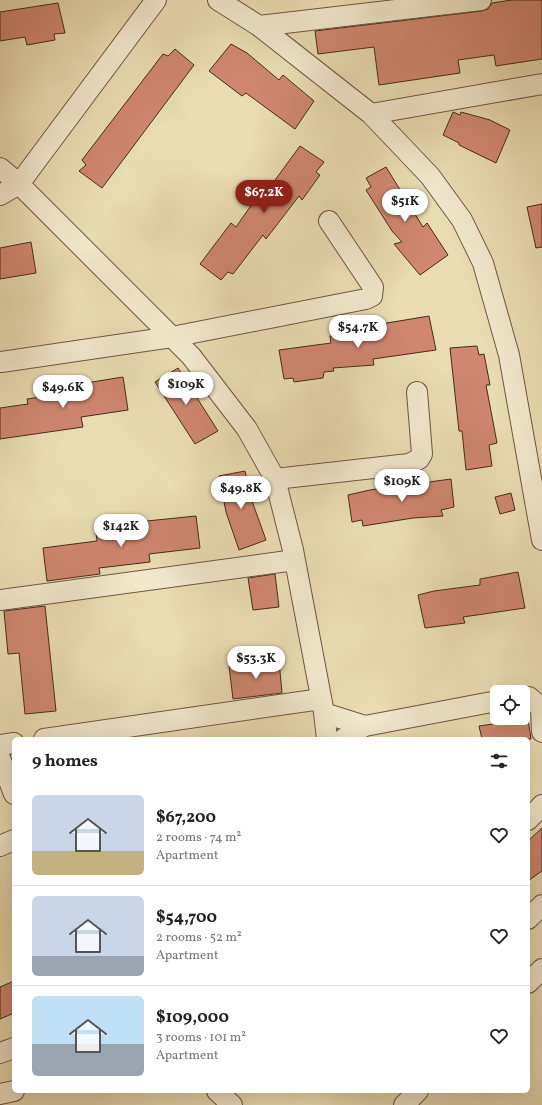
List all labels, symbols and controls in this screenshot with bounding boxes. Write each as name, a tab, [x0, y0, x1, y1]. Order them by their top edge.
pin: $67.2K	[231, 180, 297, 214]
text: $67.2K	[244, 184, 284, 202]
pin: $51K	[381, 189, 429, 223]
text: $51K	[391, 193, 419, 211]
pin: $54.7K	[325, 315, 391, 349]
text: $54.7K	[338, 319, 378, 337]
pin: $109K	[158, 372, 214, 406]
pin: $49.6K	[30, 375, 96, 409]
text: $109K	[167, 376, 205, 394]
text: $49.6K	[42, 379, 84, 397]
pin: $109K	[374, 469, 430, 503]
text: $109K	[383, 473, 421, 491]
pin: $49.8K	[208, 476, 274, 510]
text: $49.8K	[220, 480, 262, 498]
pin: $142K	[93, 514, 149, 548]
text: $142K	[103, 518, 139, 536]
pin: $53.3K	[223, 646, 289, 680]
text: $53.3K	[236, 650, 276, 668]
map controls	[490, 685, 530, 725]
button: locate	[490, 685, 530, 725]
text: 9 homes	[32, 750, 98, 773]
icon: filters	[488, 750, 510, 772]
text: $67,200	[156, 806, 216, 829]
icon: home	[64, 811, 112, 859]
icon: heart	[488, 824, 510, 846]
text: 2 rooms · 74 m²	[156, 829, 241, 847]
text: Apartment	[156, 847, 219, 865]
text: $54,700	[156, 906, 217, 929]
icon: home	[64, 912, 112, 960]
icon: heart	[488, 925, 510, 947]
text: 2 rooms · 52 m²	[156, 929, 242, 947]
text: Apartment	[156, 947, 219, 965]
text: $109,000	[156, 1006, 229, 1029]
icon: home	[64, 1012, 112, 1060]
icon: heart	[488, 1025, 510, 1047]
text: 3 rooms · 101 m²	[156, 1029, 246, 1047]
text: Apartment	[156, 1047, 219, 1065]

